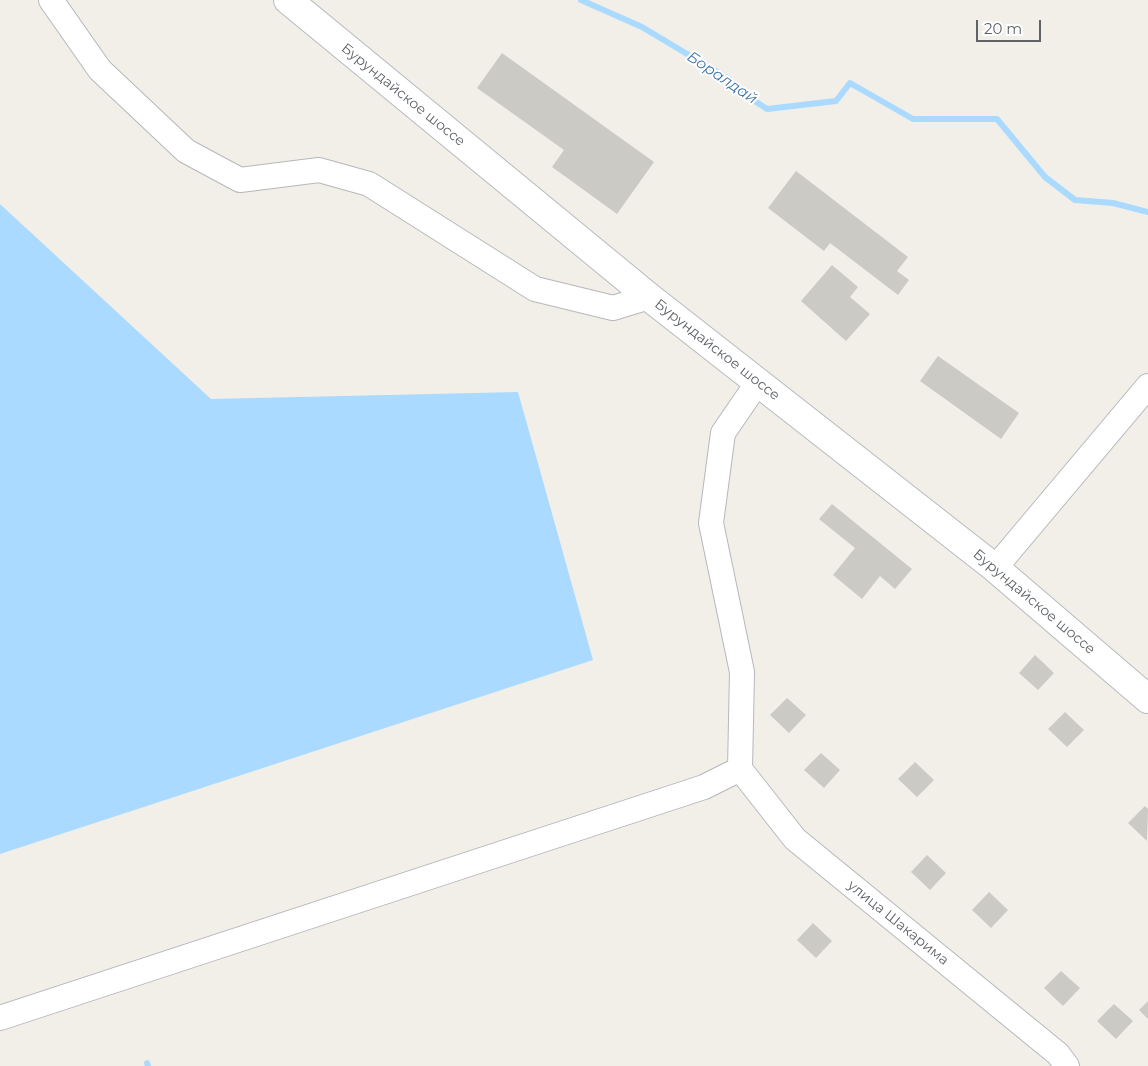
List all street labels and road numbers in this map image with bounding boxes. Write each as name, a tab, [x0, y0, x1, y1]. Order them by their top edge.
street label: Бурундайское шоссе	[338, 40, 468, 150]
street label: Бурундайское шоссе	[651, 296, 783, 404]
street label: Бурундайское шоссе	[969, 546, 1099, 658]
street label: улица Шакарима	[844, 877, 952, 969]

